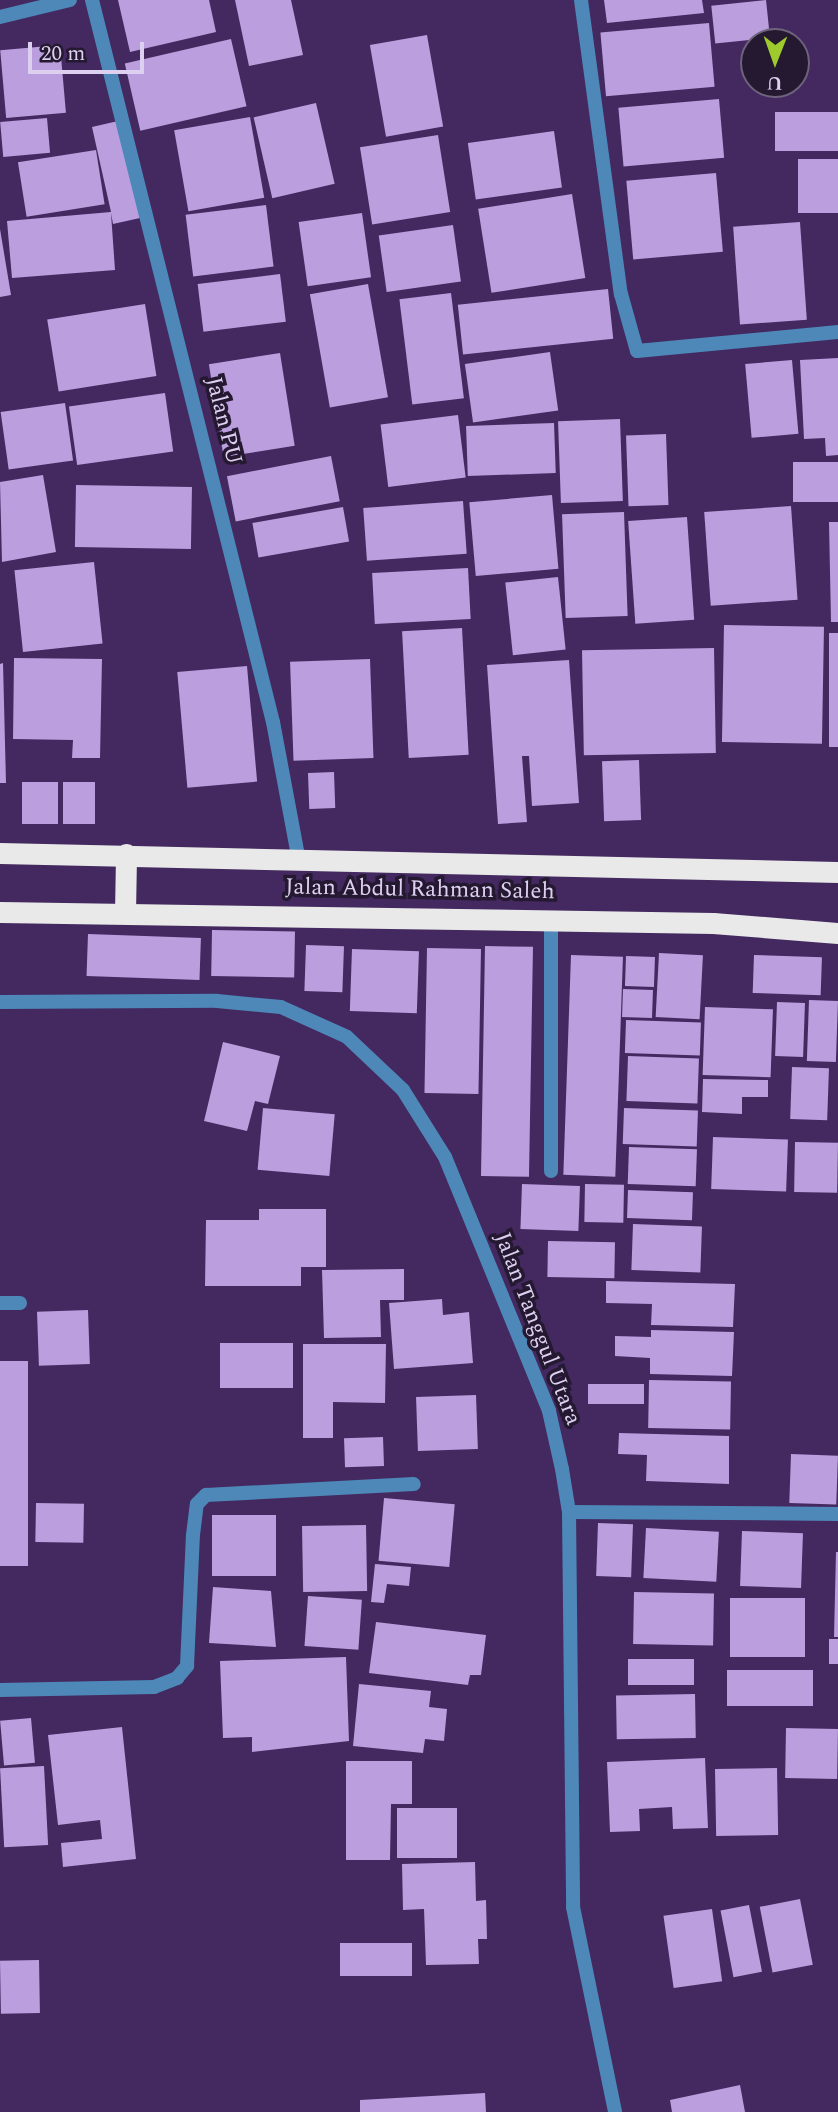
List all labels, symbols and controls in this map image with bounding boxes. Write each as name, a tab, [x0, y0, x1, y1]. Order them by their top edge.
scale bar	[32, 28, 147, 72]
north arrow	[740, 28, 810, 98]
text: 20 m	[41, 38, 85, 70]
text: U	[766, 68, 783, 97]
street label: Jalan PU	[199, 374, 247, 468]
street label: Jalan Abdul Rahman Saleh	[285, 874, 555, 906]
street label: Jalan Tanggul Utara	[488, 1229, 586, 1429]

